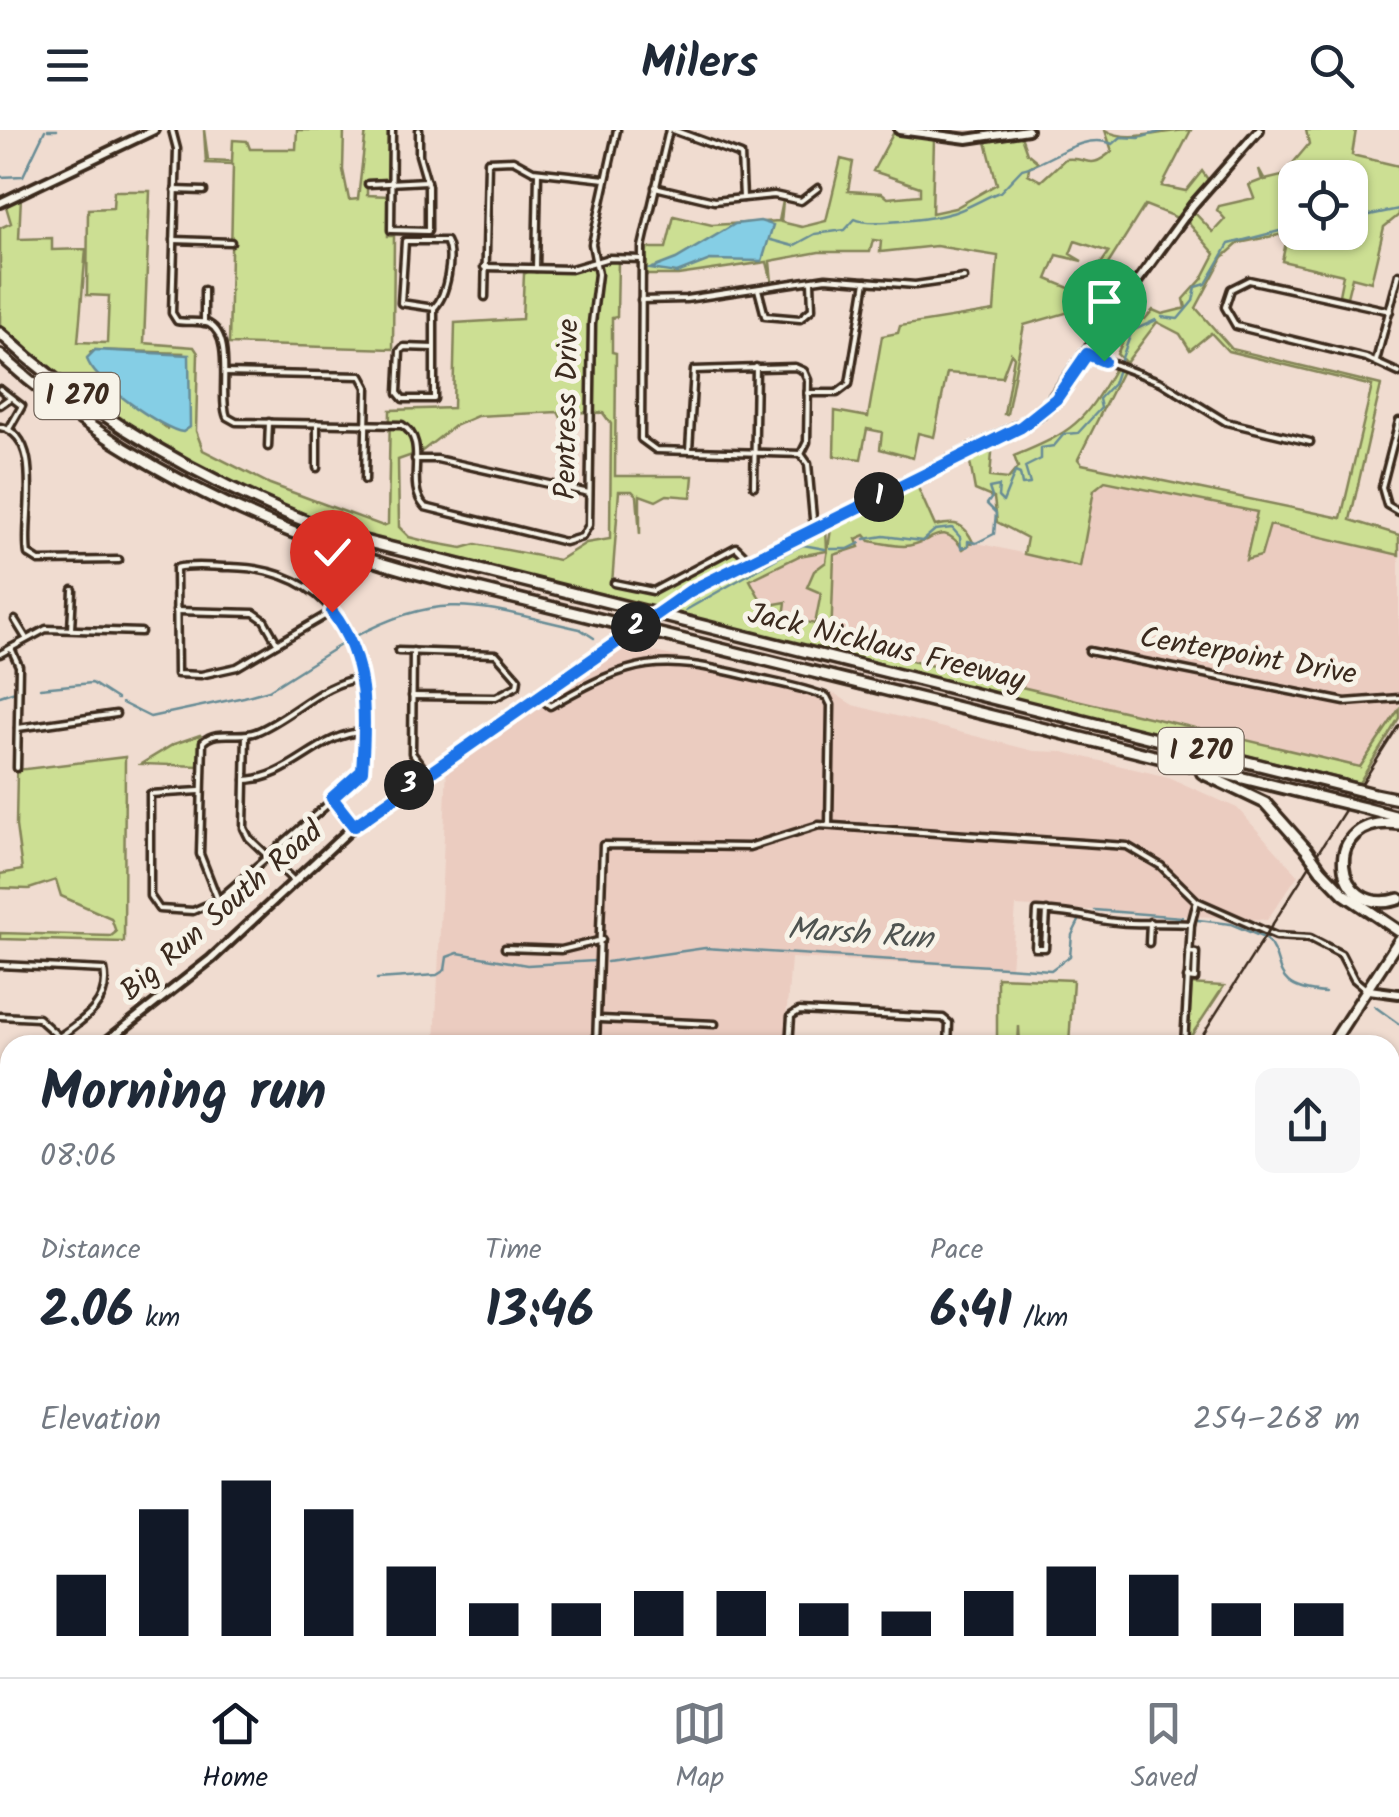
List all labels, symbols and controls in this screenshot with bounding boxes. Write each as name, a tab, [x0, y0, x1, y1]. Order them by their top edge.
text: Milers	[641, 29, 758, 101]
icon: menu	[40, 38, 95, 93]
icon: search	[1304, 38, 1359, 93]
map controls	[1278, 160, 1368, 250]
button: locate	[1278, 160, 1368, 250]
pin	[1062, 259, 1147, 362]
icon: arrive	[1077, 274, 1132, 329]
street label: Pentress Drive	[542, 318, 594, 500]
road number: I 270	[34, 373, 120, 419]
pin: 1	[854, 472, 904, 522]
text: 1	[875, 474, 883, 519]
pin	[290, 510, 375, 613]
icon: check	[305, 525, 360, 580]
street label: Jack Nicklaus Freeway	[742, 590, 1031, 706]
pin: 2	[611, 602, 661, 652]
text: 2	[628, 604, 644, 649]
street label: Centerpoint Drive	[1136, 614, 1360, 700]
road number: I 270	[1158, 728, 1244, 774]
pin: 3	[384, 760, 434, 810]
text: 3	[401, 762, 417, 807]
street label: Big Run South Road	[110, 809, 335, 1014]
water label: Marsh Run	[786, 904, 937, 966]
text: Morning run	[40, 1051, 327, 1138]
button: share	[1255, 1068, 1360, 1173]
text: 08:06	[40, 1132, 117, 1183]
text: Distance	[40, 1228, 141, 1273]
text: Time	[485, 1228, 542, 1273]
text: Pace	[930, 1228, 983, 1273]
text: 2.06	[40, 1273, 134, 1353]
text: 13:46	[485, 1273, 594, 1353]
text: 6:41	[930, 1273, 1012, 1353]
text: km	[134, 1296, 180, 1341]
text: /km	[1012, 1296, 1068, 1341]
text: Elevation	[40, 1395, 161, 1446]
text: 254–268 m	[1193, 1395, 1360, 1446]
tab: Home	[202, 1696, 268, 1801]
tab: Map	[672, 1696, 727, 1801]
tab: Saved	[1131, 1696, 1197, 1801]

